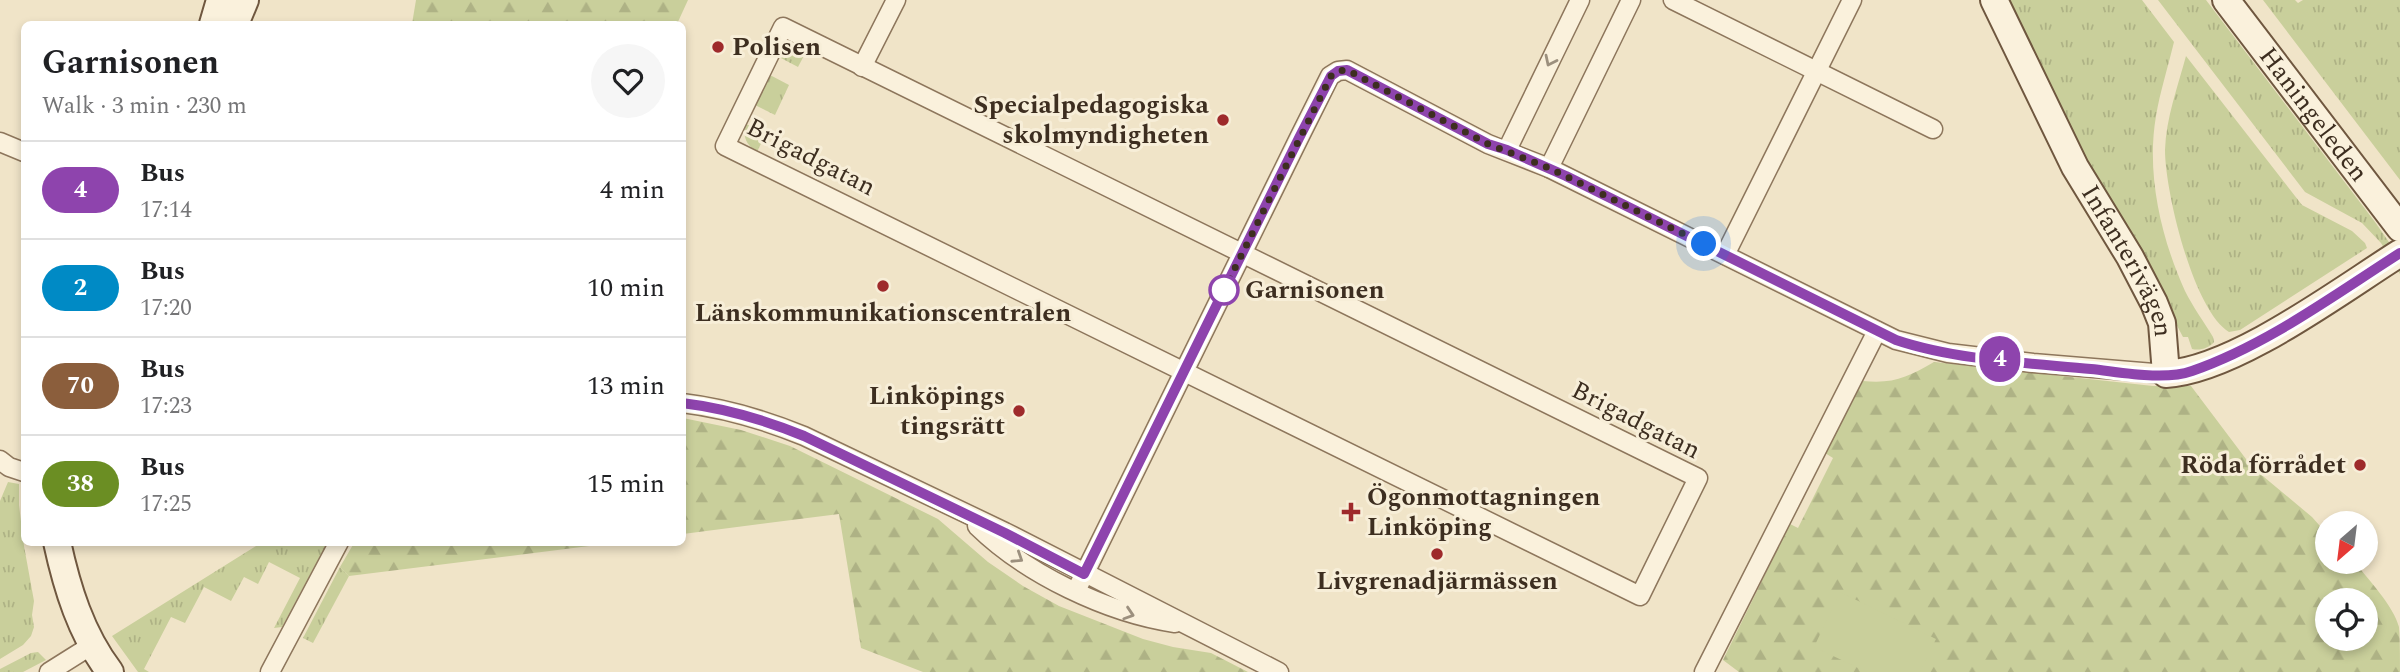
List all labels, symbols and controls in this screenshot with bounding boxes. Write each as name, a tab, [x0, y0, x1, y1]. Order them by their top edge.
place label: Polisen	[732, 27, 821, 67]
text: Garnisonen	[42, 38, 219, 88]
street label: Haningeleden	[2249, 38, 2378, 191]
marker: Polisen	[710, 39, 726, 55]
button: heart	[591, 44, 665, 118]
one-way arrow	[1545, 54, 1559, 66]
place label: Specialpedagogiska skolmyndigheten	[974, 85, 1210, 155]
text: Walk · 3 min · 230 m	[42, 89, 247, 124]
street label: Brigadgatan	[739, 107, 883, 207]
marker: Specialpedagogiska skolmyndigheten	[1215, 112, 1231, 128]
text: Bus	[140, 153, 185, 193]
text: 4 min	[600, 170, 665, 210]
text: 4	[74, 172, 87, 208]
street label: Infanterivägen	[2070, 177, 2183, 338]
text: 17:14	[140, 193, 192, 228]
your location	[1686, 226, 1721, 261]
text: Bus	[140, 251, 185, 291]
text: 10 min	[587, 268, 665, 308]
text: 2	[74, 270, 87, 306]
place label: Garnisonen	[1245, 270, 1385, 310]
marker: Garnisonen	[1209, 275, 1239, 305]
marker: Länskommunikationscentralen	[875, 278, 891, 294]
text: 17:20	[140, 291, 192, 326]
place label: Länskommunikationscentralen	[695, 293, 1071, 333]
line badge: 4	[1977, 336, 2023, 382]
text: 4	[1993, 341, 2007, 377]
text: Bus	[140, 349, 185, 389]
text: 13 min	[587, 366, 665, 406]
text: 70	[67, 368, 94, 404]
street label: Brigadgatan	[1564, 370, 1708, 470]
place label: Linköpings tingsrätt	[869, 376, 1005, 446]
text: 17:23	[140, 389, 192, 424]
marker: Linköpings tingsrätt	[1011, 403, 1027, 419]
place label: Röda förrådet	[2180, 445, 2346, 485]
text: Bus	[140, 447, 185, 487]
marker: Röda förrådet	[2352, 457, 2368, 473]
text: 15 min	[587, 464, 665, 504]
text: 38	[67, 466, 94, 502]
place label: Ögonmottagningen Linköping	[1367, 477, 1600, 547]
text: 17:25	[140, 487, 192, 522]
marker: Ögonmottagningen Linköping	[1341, 502, 1361, 522]
north arrow	[2315, 511, 2378, 574]
map controls	[2315, 511, 2378, 651]
marker: Livgrenadjärmässen	[1429, 546, 1445, 562]
one-way arrow	[1010, 549, 1023, 562]
place label: Livgrenadjärmässen	[1316, 561, 1558, 601]
button: locate	[2315, 588, 2378, 651]
one-way arrow	[1123, 605, 1135, 620]

